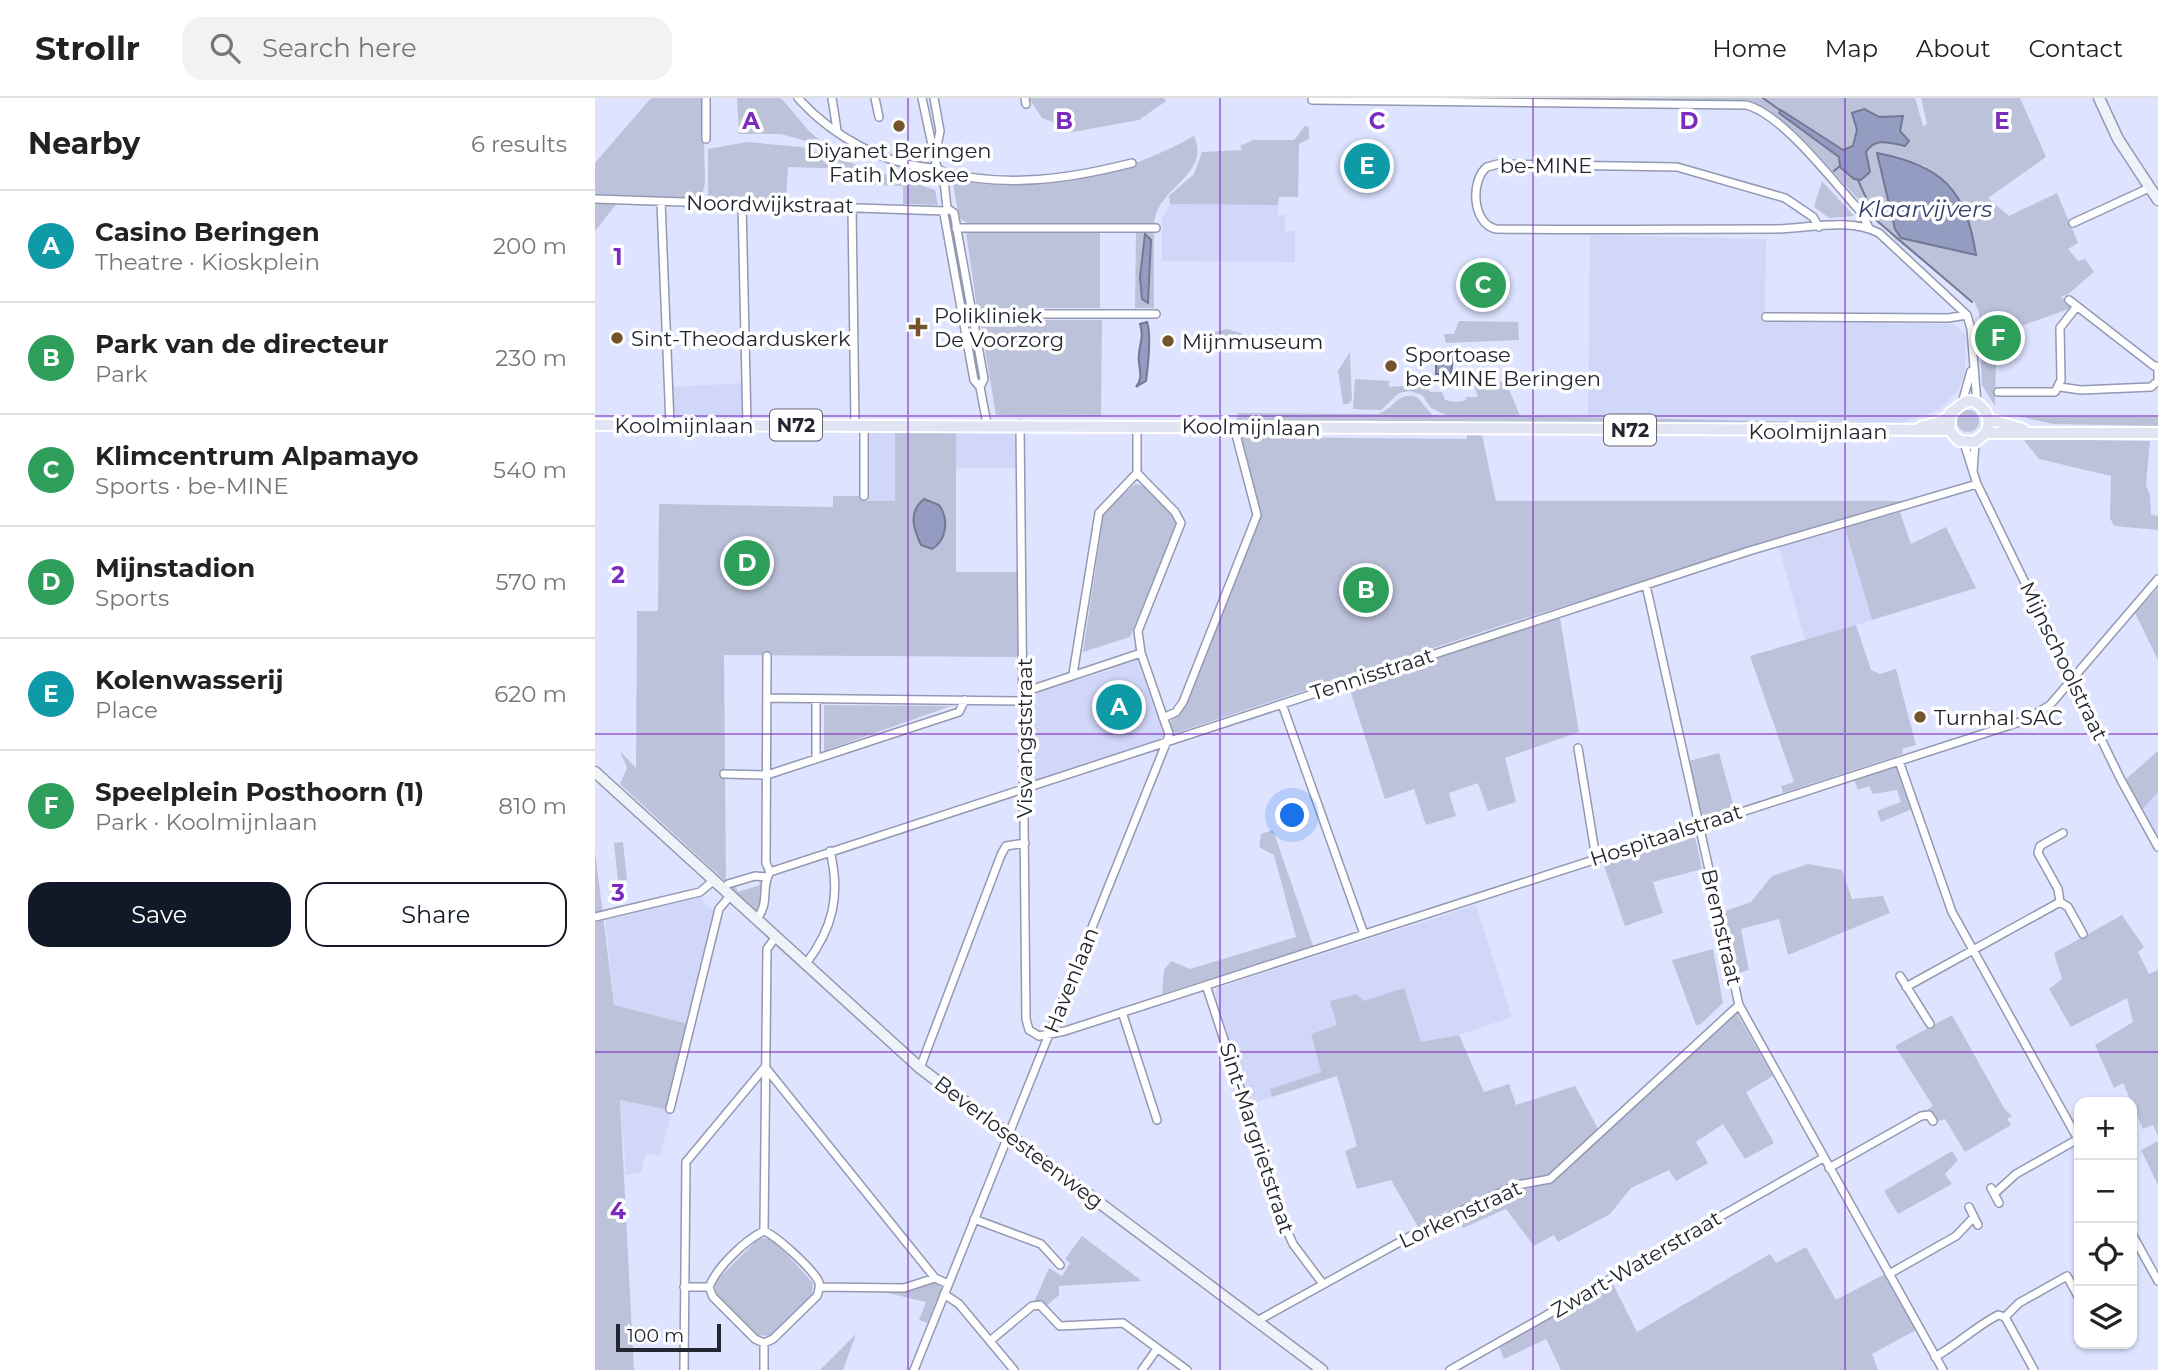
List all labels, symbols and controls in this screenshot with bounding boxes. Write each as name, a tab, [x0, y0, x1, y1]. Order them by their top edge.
search box	[182, 17, 672, 80]
text: Strollr	[35, 28, 140, 68]
icon: search	[206, 29, 244, 67]
text: Search here	[262, 32, 417, 64]
text: Home	[1712, 34, 1787, 63]
text: Map	[1825, 34, 1878, 63]
text: About	[1916, 34, 1990, 63]
text: Contact	[2028, 34, 2123, 63]
text: A	[741, 107, 760, 135]
text: B	[1055, 107, 1073, 135]
text: C	[1369, 107, 1386, 135]
text: D	[1680, 107, 1699, 135]
text: E	[1994, 107, 2010, 135]
marker: Diyanet Beringen Fatih Moskee	[891, 118, 907, 134]
text: Nearby	[28, 125, 140, 162]
text: 6 results	[471, 130, 567, 158]
place label: Diyanet Beringen Fatih Moskee	[806, 138, 992, 187]
pin: E	[1344, 140, 1390, 192]
street label: be-MINE	[1500, 153, 1592, 178]
street label: Noordwijkstraat	[686, 190, 854, 218]
water label: Klaarvijvers	[1858, 195, 1992, 223]
text: Casino Beringen	[95, 216, 320, 248]
text: A	[42, 232, 60, 260]
text: 200 m	[493, 232, 567, 260]
text: 1	[613, 243, 623, 271]
text: Theatre · Kioskplein	[95, 248, 320, 276]
pin: C	[1460, 259, 1506, 311]
place label: Polikliniek De Voorzorg	[934, 303, 1064, 352]
pin: F	[1975, 312, 2021, 364]
marker: Polikliniek De Voorzorg	[908, 317, 928, 337]
place label: Sint-Theodarduskerk	[631, 326, 851, 351]
text: Park van de directeur	[95, 328, 388, 360]
place label: Mijnmuseum	[1182, 329, 1323, 354]
marker: Sint-Theodarduskerk	[609, 330, 625, 346]
marker: Mijnmuseum	[1160, 333, 1176, 349]
place label: Sportoase be-MINE Beringen	[1405, 342, 1601, 391]
text: B	[42, 344, 60, 372]
text: 230 m	[495, 344, 567, 372]
marker: Sportoase be-MINE Beringen	[1383, 358, 1399, 374]
text: Park	[95, 360, 148, 388]
road number: N72	[770, 410, 822, 440]
street label: Koolmijnlaan	[615, 413, 753, 438]
street label: Koolmijnlaan	[1181, 413, 1321, 441]
road number: N72	[1604, 414, 1656, 446]
street label: Koolmijnlaan	[1749, 419, 1887, 444]
text: Klimcentrum Alpamayo	[95, 440, 419, 472]
text: C	[43, 456, 59, 484]
text: 540 m	[493, 456, 567, 484]
text: Sports · be-MINE	[95, 472, 289, 500]
pin: D	[724, 537, 770, 589]
text: Mijnstadion	[95, 552, 255, 584]
text: 2	[611, 561, 625, 589]
pin: B	[1343, 564, 1389, 616]
text: D	[42, 568, 61, 596]
text: 570 m	[496, 568, 567, 596]
street label: Mijnschoolstraat	[2015, 578, 2113, 744]
text: Sports	[95, 584, 169, 612]
street label: Tennisstraat	[1307, 642, 1437, 706]
street label: Visvangststraat	[1012, 658, 1037, 818]
text: Kolenwasserij	[95, 664, 283, 696]
text: E	[43, 680, 59, 708]
text: 620 m	[494, 680, 567, 708]
pin: A	[1096, 681, 1142, 733]
text: Place	[95, 696, 158, 724]
place label: Turnhal SAC	[1934, 705, 2063, 730]
marker: Turnhal SAC	[1912, 709, 1928, 725]
text: Speelplein Posthoorn (1)	[95, 776, 424, 808]
text: F	[44, 792, 58, 820]
text: 810 m	[498, 792, 567, 820]
your location	[1275, 798, 1309, 832]
street label: Hospitaalstraat	[1587, 799, 1745, 871]
text: Park · Koolmijnlaan	[95, 808, 318, 836]
street label: Bremstraat	[1696, 866, 1748, 988]
text: 3	[610, 879, 625, 907]
button: Save	[28, 882, 291, 947]
button: Share	[305, 882, 567, 947]
street label: Havenlaan	[1038, 923, 1104, 1037]
street label: Sint-Margrietstraat	[1214, 1040, 1300, 1236]
street label: Beverlosesteenweg	[930, 1070, 1108, 1214]
map controls	[2074, 1097, 2137, 1349]
button: +	[2074, 1097, 2137, 1160]
button: −	[2074, 1160, 2137, 1223]
street label: Lorkenstraat	[1395, 1175, 1525, 1253]
text: 4	[610, 1197, 626, 1225]
street label: Zwart-Waterstraat	[1547, 1205, 1725, 1323]
button: locate	[2074, 1223, 2137, 1286]
button: layers	[2074, 1286, 2137, 1349]
scale bar	[616, 1321, 721, 1353]
text: 100 m	[627, 1324, 684, 1347]

